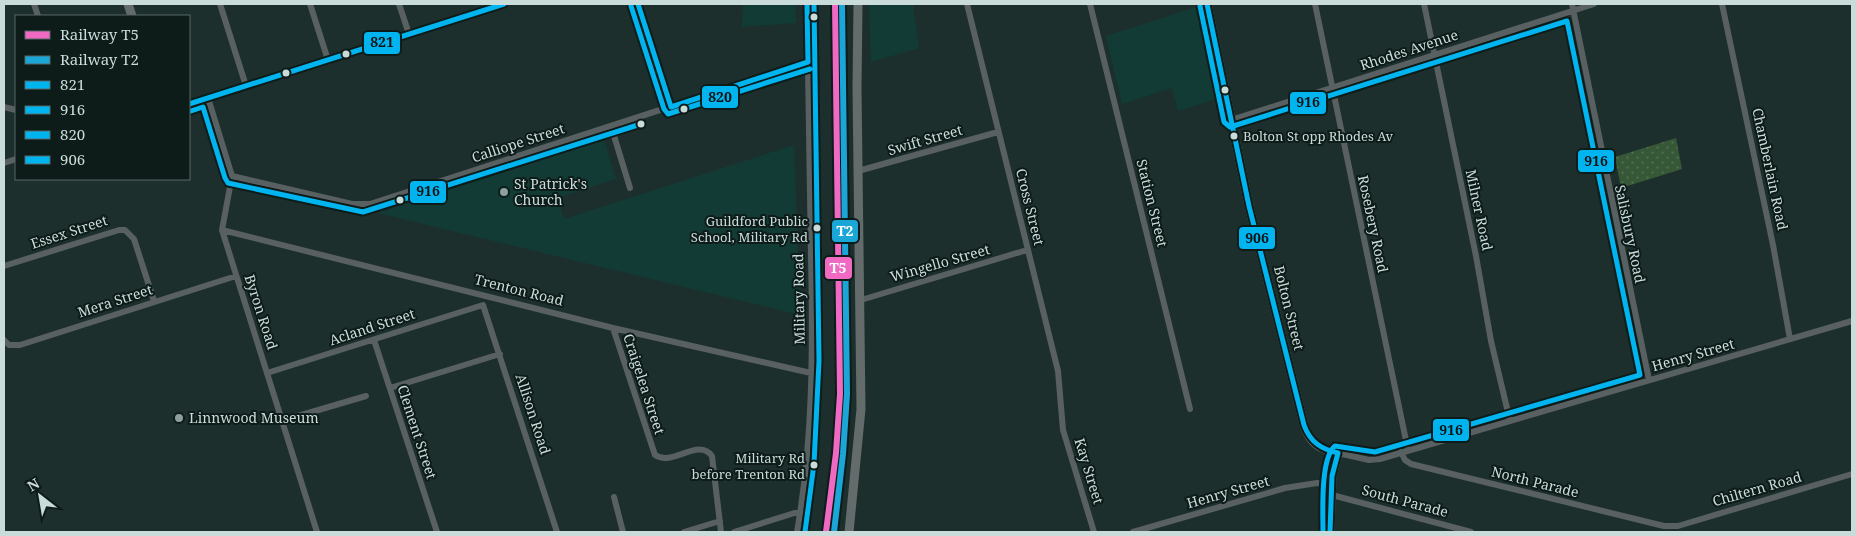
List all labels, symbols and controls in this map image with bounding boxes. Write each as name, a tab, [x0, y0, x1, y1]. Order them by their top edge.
unlabelled marker	[809, 12, 819, 22]
legend	[15, 15, 190, 180]
text: Railway T5	[60, 24, 139, 44]
street label: Rhodes Avenue	[1357, 25, 1460, 74]
line badge: 821	[363, 31, 401, 55]
text: 821	[370, 32, 394, 51]
text: Railway T2	[60, 49, 139, 69]
unlabelled marker	[341, 49, 351, 59]
unlabelled marker	[281, 68, 291, 78]
text: 821	[60, 74, 85, 94]
line badge: 820	[701, 85, 739, 109]
unlabelled marker	[1220, 85, 1230, 95]
text: 820	[708, 87, 732, 106]
line badge: 916	[1289, 91, 1327, 115]
text: 916	[1296, 92, 1320, 111]
text: 916	[60, 99, 85, 119]
unlabelled marker	[679, 104, 689, 114]
street label: Chamberlain Road	[1748, 106, 1793, 232]
street label: Calliope Street	[469, 119, 567, 166]
unlabelled marker	[636, 119, 646, 129]
street label: Swift Street	[885, 120, 964, 159]
text: 820	[60, 124, 85, 144]
place label: Bolton St opp Rhodes Av	[1243, 127, 1394, 145]
marker: Bolton St opp Rhodes Av	[1229, 131, 1239, 141]
text: 906	[60, 149, 85, 169]
line badge: 916	[1577, 149, 1615, 173]
text: 916	[1584, 151, 1608, 170]
street label: Station Street	[1132, 157, 1173, 249]
street label: Cross Street	[1012, 166, 1049, 247]
street label: Milner Road	[1462, 168, 1497, 253]
street label: Rosebery Road	[1354, 173, 1393, 275]
place label: St Patrick's Church	[514, 174, 587, 209]
line badge: 916	[409, 180, 447, 204]
text: 916	[416, 181, 440, 200]
street label: Salisbury Road	[1611, 183, 1650, 285]
marker: St Patrick's Church	[498, 186, 510, 198]
unlabelled marker	[395, 195, 405, 205]
street label: Essex Street	[28, 210, 110, 253]
place label: Guildford Public School, Military Rd	[691, 212, 808, 246]
line badge: T2	[831, 219, 859, 243]
text: T2	[836, 221, 854, 240]
marker: Guildford Public School, Military Rd	[812, 223, 822, 233]
line badge: 906	[1238, 226, 1276, 250]
text: 906	[1245, 228, 1269, 247]
street label: Wingello Street	[888, 239, 992, 286]
street label: Military Road	[788, 253, 809, 345]
line badge: T5	[824, 256, 853, 280]
text: T5	[829, 258, 847, 277]
street label: Bolton Street	[1270, 264, 1309, 352]
street label: Trenton Road	[473, 269, 566, 310]
street label: Byron Road	[240, 272, 283, 352]
street label: Mera Street	[75, 279, 155, 322]
street label: Acland Street	[327, 304, 417, 349]
street label: Craigelea Street	[619, 331, 670, 437]
street label: Henry Street	[1649, 334, 1736, 375]
street label: Allison Road	[511, 371, 556, 457]
street label: Clement Street	[393, 382, 442, 481]
place label: Linnwood Museum	[189, 408, 319, 427]
marker: Linnwood Museum	[173, 412, 185, 424]
line badge: 916	[1432, 418, 1470, 442]
text: 916	[1439, 420, 1463, 439]
street label: Kay Street	[1070, 436, 1109, 506]
place label: Military Rd before Trenton Rd	[692, 449, 805, 483]
marker: Military Rd before Trenton Rd	[809, 460, 819, 470]
street label: North Parade	[1489, 461, 1581, 502]
street label: Chiltern Road	[1710, 467, 1804, 510]
north arrow	[15, 471, 65, 521]
street label: Henry Street	[1184, 471, 1271, 512]
text: N	[23, 473, 43, 495]
street label: South Parade	[1360, 480, 1450, 521]

